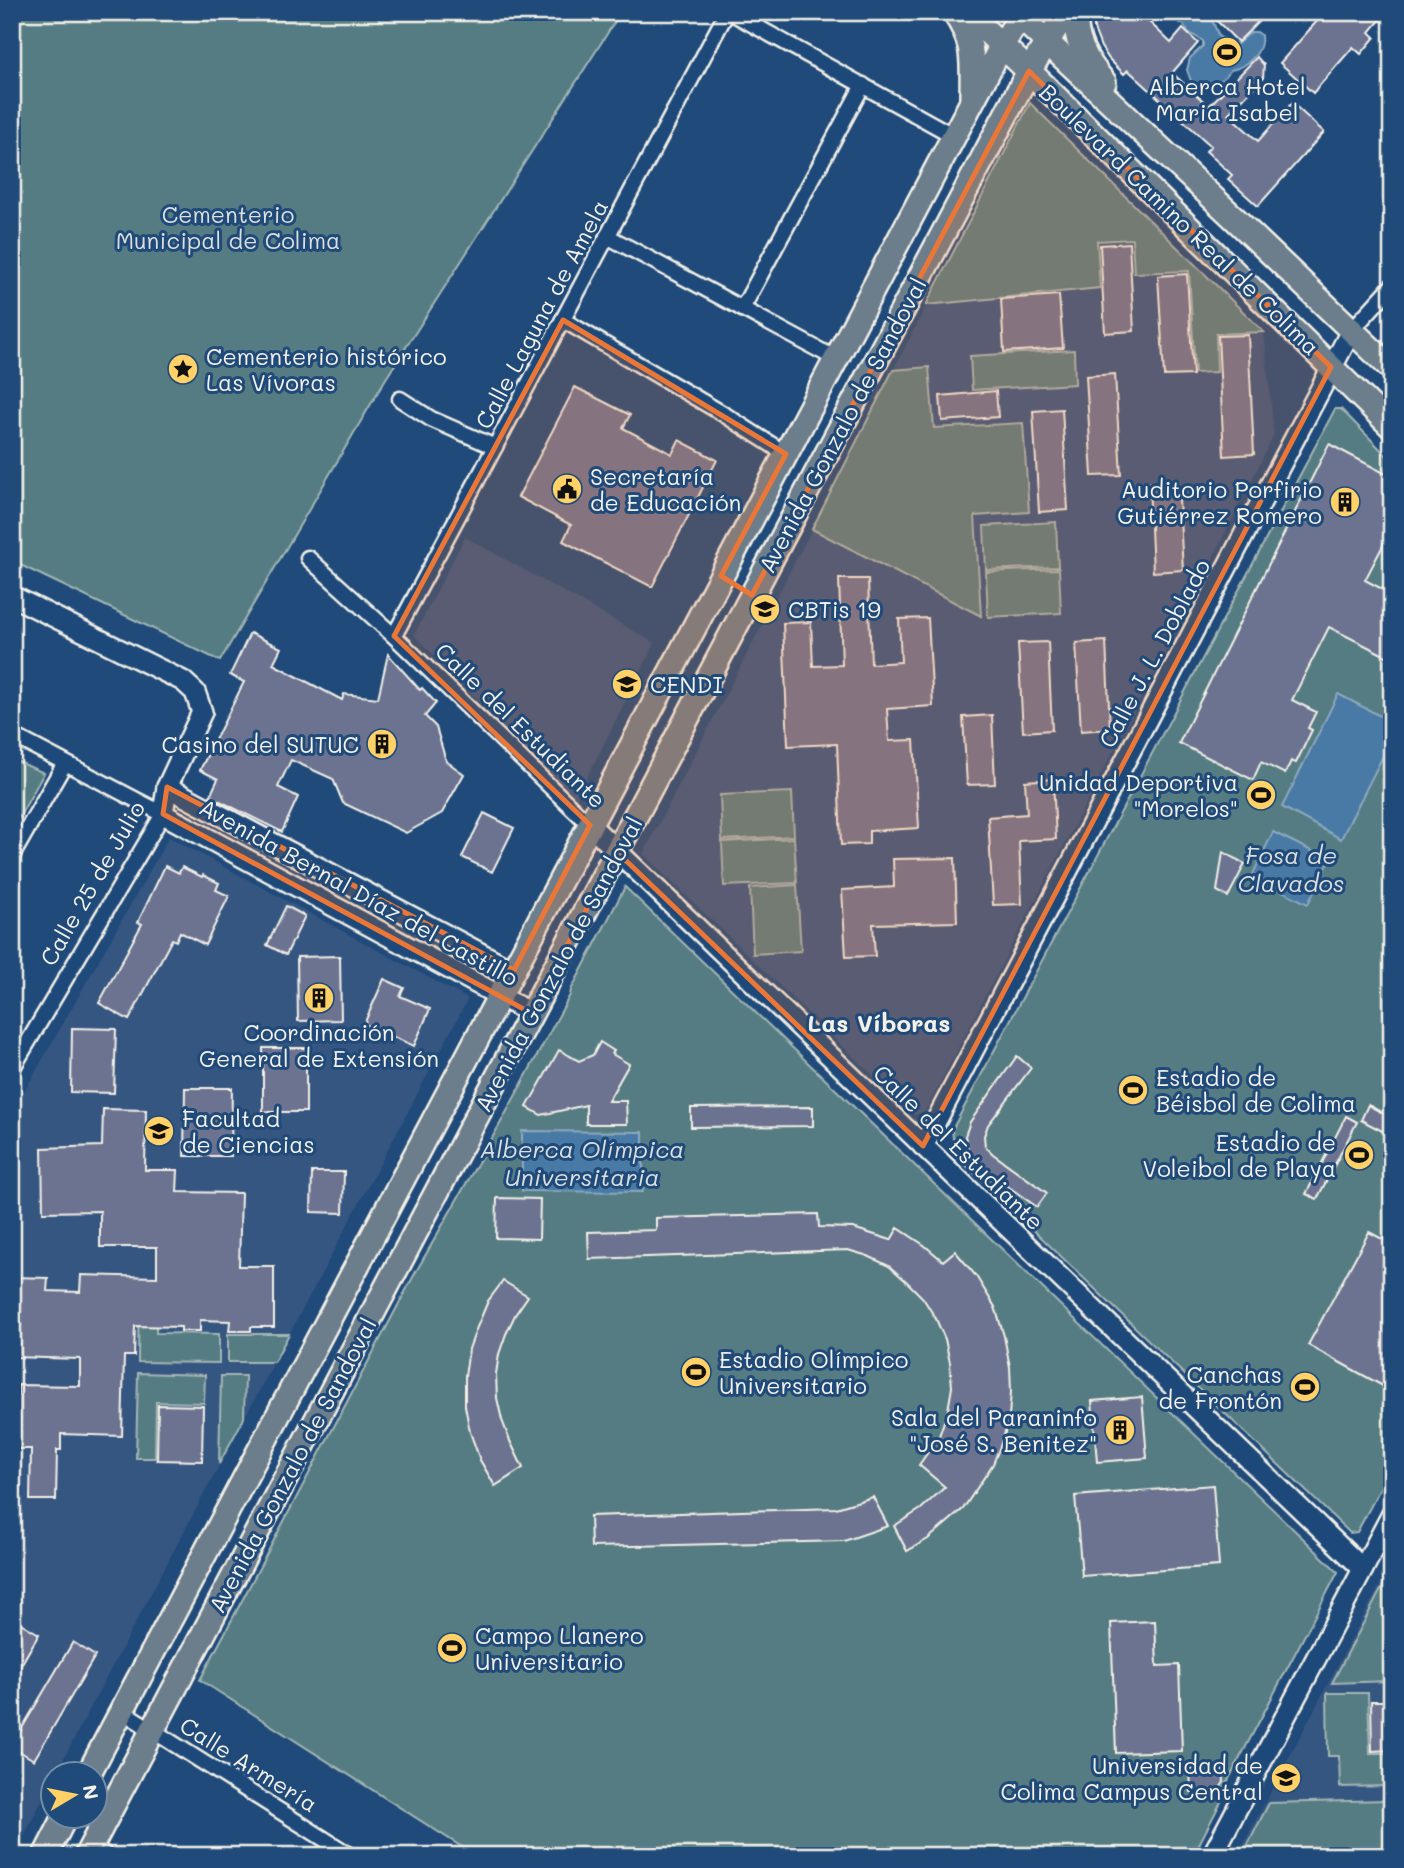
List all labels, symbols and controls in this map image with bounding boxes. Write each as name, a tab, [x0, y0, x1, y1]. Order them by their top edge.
sports icon: Alberca Hotel Maria Isabel	[1210, 35, 1244, 69]
place label: Alberca Hotel Maria Isabel	[1148, 71, 1306, 127]
street label: Boulevard Camino Real de Colima	[1033, 77, 1327, 361]
street label: Calle Laguna de Amela	[468, 194, 614, 434]
park label: Cementerio Municipal de Colima	[116, 199, 340, 255]
street label: Avenida Gonzalo de Sandoval	[751, 272, 933, 578]
place label: Cementerio histórico Las Vívoras	[206, 341, 447, 397]
place icon: Cementerio histórico Las Vívoras	[166, 352, 200, 386]
place label: Secretaría de Educación	[590, 461, 741, 517]
public building icon: Secretaría de Educación	[550, 472, 584, 506]
place label: Auditorio Porfirio Gutiérrez Romero	[1117, 474, 1322, 530]
building icon: Auditorio Porfirio Gutiérrez Romero	[1328, 485, 1362, 519]
street label: Calle J. L. Doblado	[1092, 554, 1216, 752]
school or university icon: CBTis 19	[748, 592, 782, 626]
place label: CBTis 19	[788, 594, 881, 624]
street label: Calle del Estudiante	[429, 636, 613, 814]
school or university icon: CENDI	[610, 667, 644, 701]
place label: CENDI	[650, 669, 722, 699]
building icon: Casino del SUTUC	[365, 727, 399, 761]
place label: Casino del SUTUC	[161, 729, 359, 759]
place label: Unidad Deportiva "Morelos"	[1039, 767, 1238, 823]
sports icon: Unidad Deportiva "Morelos"	[1244, 778, 1278, 812]
street label: Avenida Bernal Díaz del Castillo	[194, 792, 524, 992]
street label: Calle 25 de Julio	[33, 795, 151, 971]
street label: Avenida Gonzalo de Sandoval	[467, 811, 649, 1117]
water label: Fosa de Clavados	[1238, 839, 1344, 898]
building icon: Coordinación General de Extensión	[302, 981, 336, 1015]
district label: Las Víboras	[808, 1007, 950, 1038]
place label: Coordinación General de Extensión	[199, 1017, 439, 1073]
street label: Calle del Estudiante	[867, 1058, 1051, 1236]
place label: Estadio de Béisbol de Colima	[1156, 1062, 1356, 1118]
sports icon: Estadio de Béisbol de Colima	[1116, 1073, 1150, 1107]
place label: Facultad de Ciencias	[182, 1103, 315, 1159]
school or university icon: Facultad de Ciencias	[142, 1114, 176, 1148]
place label: Estadio de Voleibol de Playa	[1142, 1127, 1336, 1183]
water label: Alberca Olímpica Universitaria	[480, 1133, 684, 1192]
sports icon: Estadio de Voleibol de Playa	[1342, 1138, 1376, 1172]
street label: Avenida Gonzalo de Sandoval	[201, 1312, 383, 1618]
place label: Estadio Olímpico Universitario	[719, 1344, 908, 1400]
sports icon: Estadio Olímpico Universitario	[679, 1355, 713, 1389]
place label: Canchas de Frontón	[1159, 1359, 1282, 1415]
sports icon: Canchas de Frontón	[1288, 1370, 1322, 1404]
place label: Sala del Paraninfo "José S. Benitez"	[891, 1402, 1097, 1458]
building icon: Sala del Paraninfo "José S. Benitez"	[1103, 1413, 1137, 1447]
place label: Campo Llanero Universitario	[475, 1620, 644, 1676]
sports icon: Campo Llanero Universitario	[435, 1631, 469, 1665]
street label: Calle Armería	[174, 1710, 324, 1818]
place label: Universidad de Colima Campus Central	[1001, 1750, 1263, 1806]
north arrow	[38, 1759, 108, 1829]
school or university icon: Universidad de Colima Campus Central	[1269, 1761, 1303, 1795]
text: N	[78, 1783, 105, 1801]

